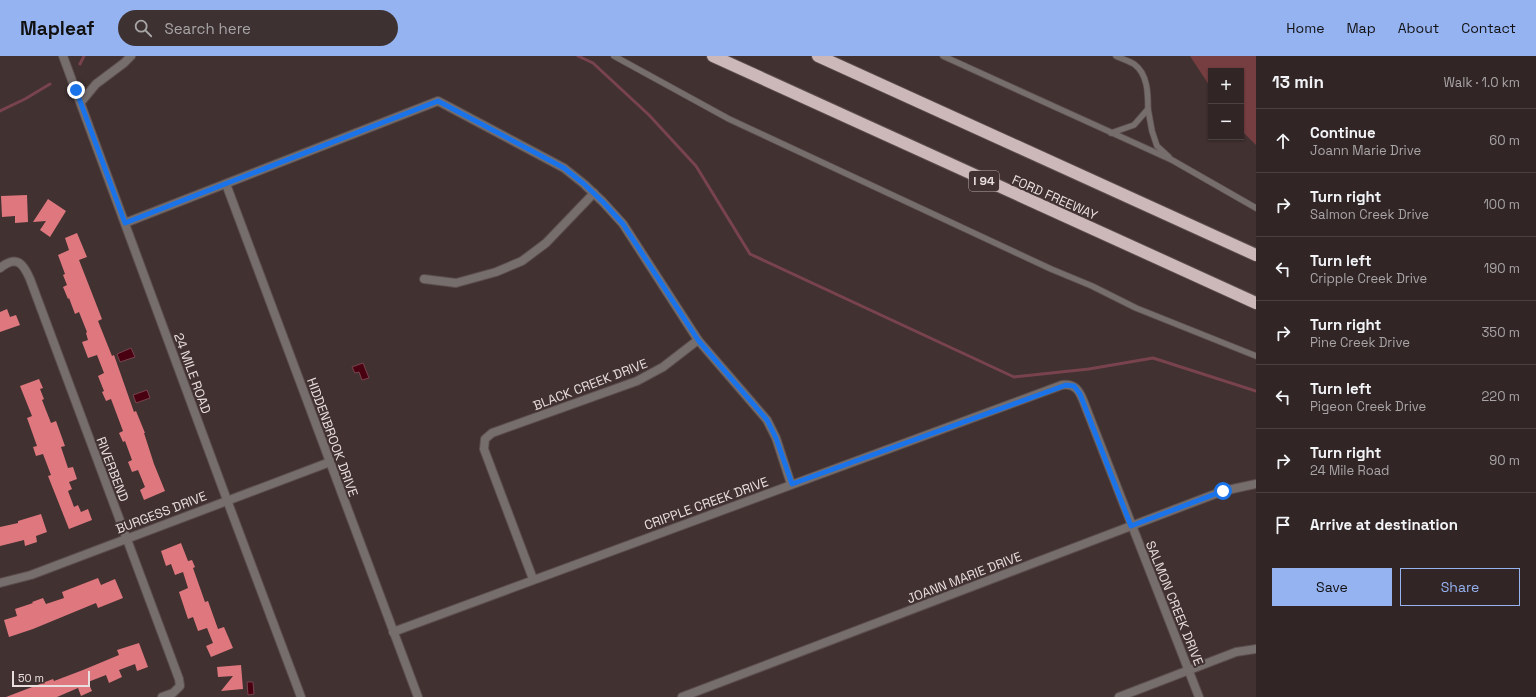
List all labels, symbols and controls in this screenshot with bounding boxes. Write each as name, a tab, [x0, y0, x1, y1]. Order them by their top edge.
search box	[118, 10, 398, 46]
text: Mapleaf	[20, 16, 94, 41]
icon: search	[132, 17, 154, 39]
text: Search here	[164, 19, 251, 38]
text: Home	[1286, 19, 1324, 37]
text: Map	[1346, 19, 1376, 37]
text: About	[1398, 19, 1439, 37]
text: Contact	[1461, 19, 1516, 37]
map controls	[1208, 68, 1244, 140]
button: +	[1208, 68, 1244, 104]
text: 13 min	[1272, 71, 1324, 93]
text: Walk · 1.0 km	[1444, 74, 1520, 91]
route end	[67, 81, 85, 99]
button: −	[1208, 104, 1244, 140]
text: Continue	[1310, 123, 1376, 142]
icon: ahead	[1272, 130, 1294, 152]
text: 60 m	[1489, 132, 1520, 149]
text: Joann Marie Drive	[1310, 142, 1421, 159]
road number: I 94	[969, 171, 999, 191]
street label: FORD FREEWAY	[1009, 171, 1100, 224]
text: Turn right	[1310, 187, 1381, 206]
icon: right	[1272, 194, 1294, 216]
text: 100 m	[1483, 196, 1520, 213]
text: Salmon Creek Drive	[1310, 206, 1429, 223]
text: Turn left	[1310, 251, 1372, 270]
icon: left	[1272, 258, 1294, 280]
text: 190 m	[1484, 260, 1520, 277]
text: Cripple Creek Drive	[1310, 270, 1427, 287]
text: Turn right	[1310, 315, 1381, 334]
icon: right	[1272, 322, 1294, 344]
text: 350 m	[1482, 324, 1520, 341]
street label: 24 MILE ROAD	[170, 330, 215, 416]
text: Pine Creek Drive	[1310, 334, 1410, 351]
street label: BLACK CREEK DRIVE	[531, 355, 650, 414]
street label: HIDDENBROOK DRIVE	[303, 375, 362, 499]
text: Turn left	[1310, 379, 1372, 398]
icon: left	[1272, 386, 1294, 408]
text: 220 m	[1481, 388, 1520, 405]
text: Pigeon Creek Drive	[1310, 398, 1426, 415]
street label: RIVERBEND	[92, 434, 133, 504]
text: Turn right	[1310, 443, 1381, 462]
icon: right	[1272, 450, 1294, 472]
text: 90 m	[1489, 452, 1520, 469]
text: 24 Mile Road	[1310, 462, 1389, 479]
street label: CRIPPLE CREEK DRIVE	[642, 473, 771, 534]
route start	[1214, 482, 1232, 500]
street label: BURGESS DRIVE	[113, 487, 209, 538]
icon: arrive	[1272, 514, 1294, 536]
text: Arrive at destination	[1310, 515, 1458, 534]
street label: SALMON CREEK DRIVE	[1142, 538, 1207, 668]
street label: JOANN MARIE DRIVE	[904, 548, 1024, 607]
button: Save	[1272, 568, 1392, 606]
button: Share	[1400, 568, 1520, 606]
scale bar	[12, 669, 90, 688]
text: 50 m	[18, 671, 44, 685]

